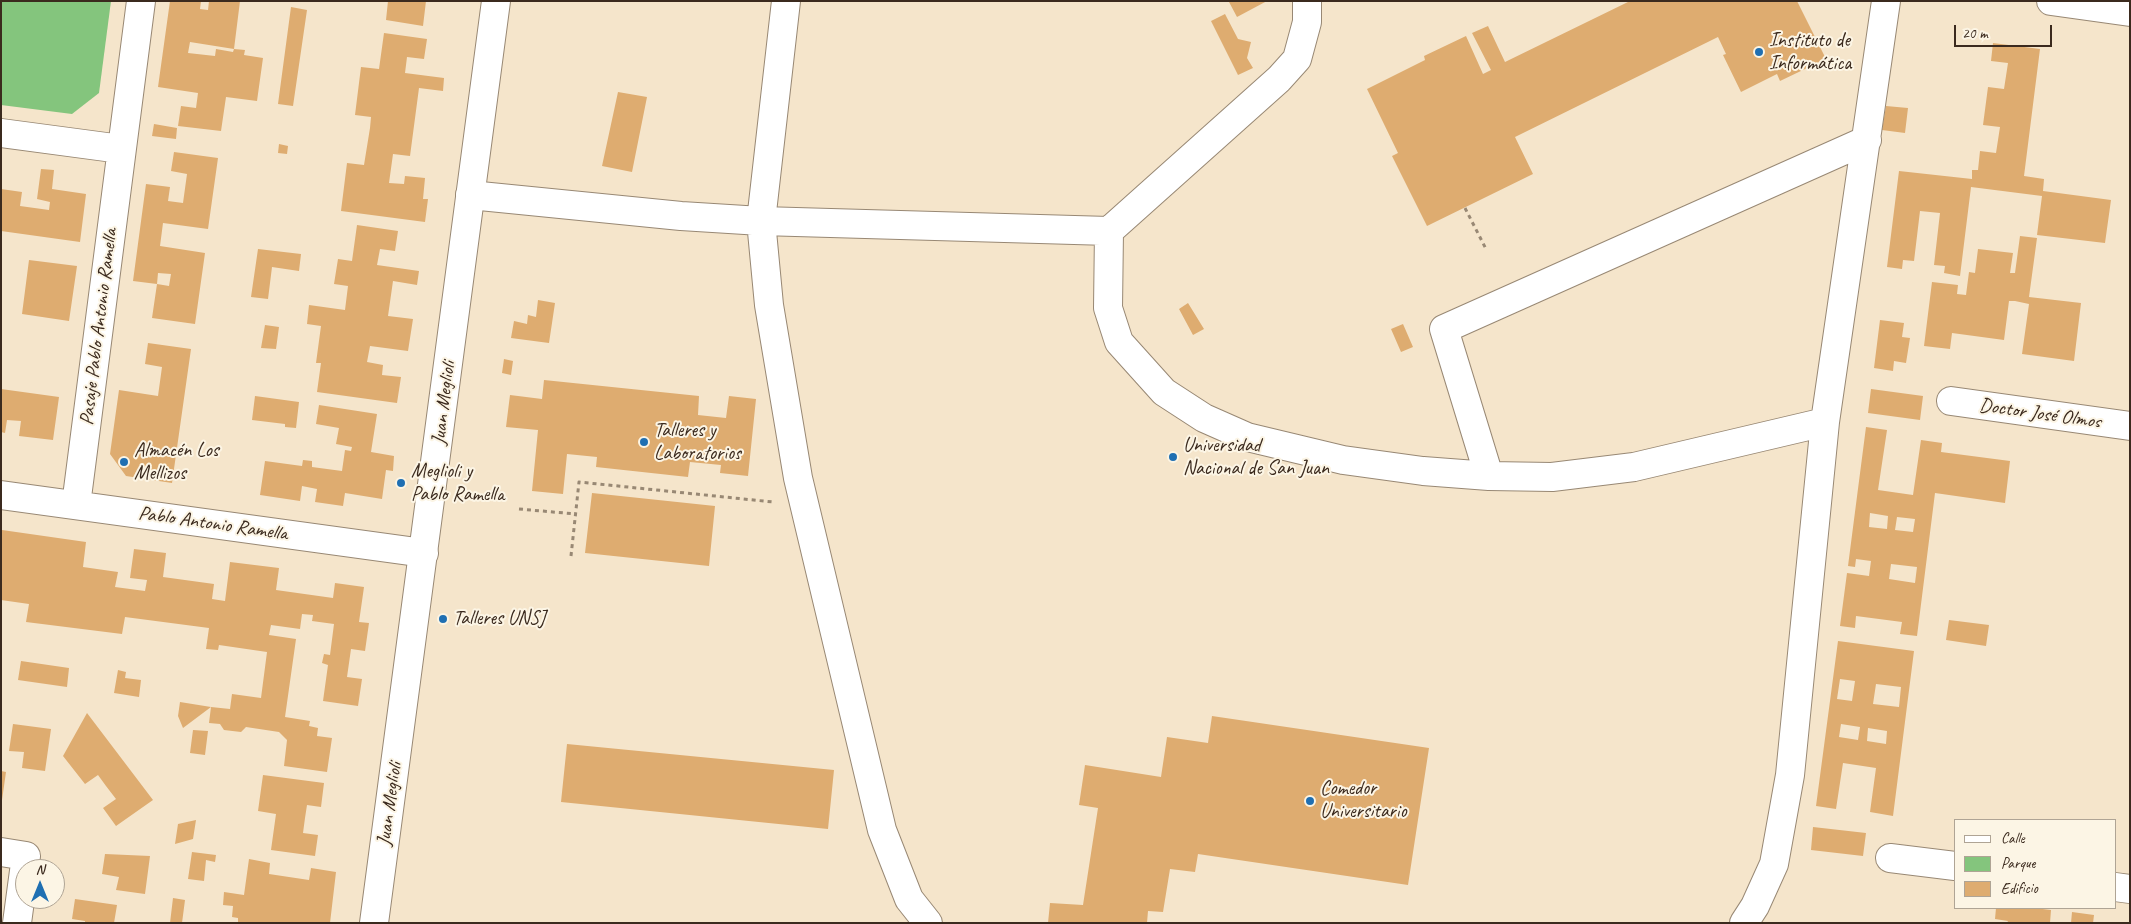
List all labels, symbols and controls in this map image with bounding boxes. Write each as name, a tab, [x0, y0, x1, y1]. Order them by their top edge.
scale bar	[1956, 15, 2054, 47]
text: 20 m	[1962, 24, 1988, 43]
place label: Instituto de Informática	[1769, 29, 1851, 76]
marker: Instituto de Informática	[1753, 46, 1765, 58]
street label: Pasaje Pablo Antonio Ramella	[75, 227, 123, 427]
street label: Juan Meglioli	[427, 360, 461, 446]
street label: Doctor José Olmos	[1978, 394, 2102, 434]
place label: Talleres y Laboratorios	[654, 419, 741, 466]
place label: Universidad Nacional de San Juan	[1183, 434, 1329, 481]
marker: Talleres y Laboratorios	[638, 436, 650, 448]
place label: Almacén Los Mellizos	[134, 439, 219, 486]
marker: Universidad Nacional de San Juan	[1167, 451, 1179, 463]
marker: Almacén Los Mellizos	[118, 456, 130, 468]
place label: Meglioli y Pablo Ramella	[411, 460, 504, 507]
marker: Meglioli y Pablo Ramella	[395, 477, 407, 489]
street label: Pablo Antonio Ramella	[137, 502, 289, 546]
place label: Talleres UNSJ	[453, 607, 545, 631]
marker: Talleres UNSJ	[437, 613, 449, 625]
street label: Juan Meglioli	[372, 761, 408, 847]
place label: Comedor Universitario	[1320, 777, 1407, 824]
marker: Comedor Universitario	[1304, 795, 1316, 807]
legend	[1954, 819, 2116, 909]
text: Calle	[2001, 829, 2025, 848]
text: Parque	[2001, 854, 2035, 873]
north arrow	[15, 859, 65, 909]
text: N	[36, 861, 44, 878]
text: Edificio	[2001, 879, 2038, 898]

